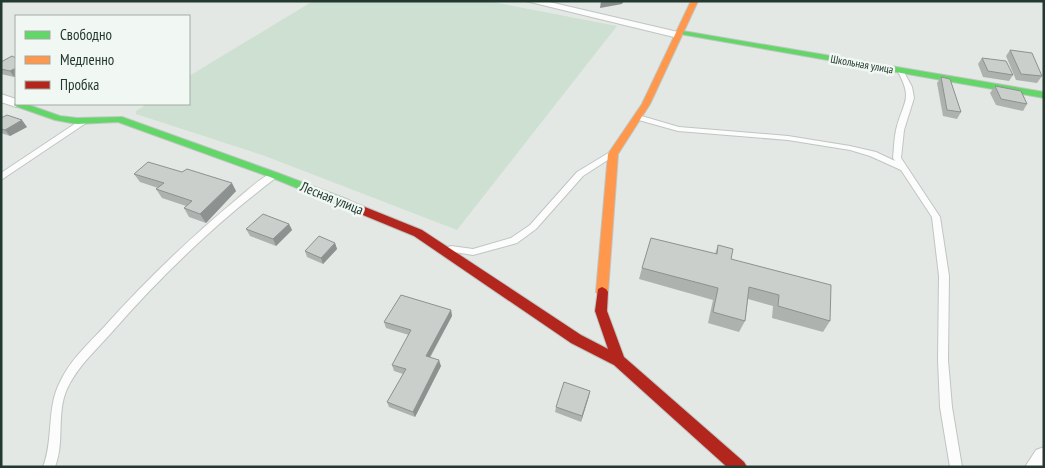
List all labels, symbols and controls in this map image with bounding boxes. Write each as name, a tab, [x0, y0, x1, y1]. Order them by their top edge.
legend	[15, 15, 190, 105]
text: Свободно	[60, 25, 112, 44]
text: Медленно	[60, 50, 114, 69]
street label: Школьная улица	[830, 52, 894, 76]
text: Пробка	[60, 75, 99, 94]
street label: Лесная улица	[297, 177, 366, 219]

